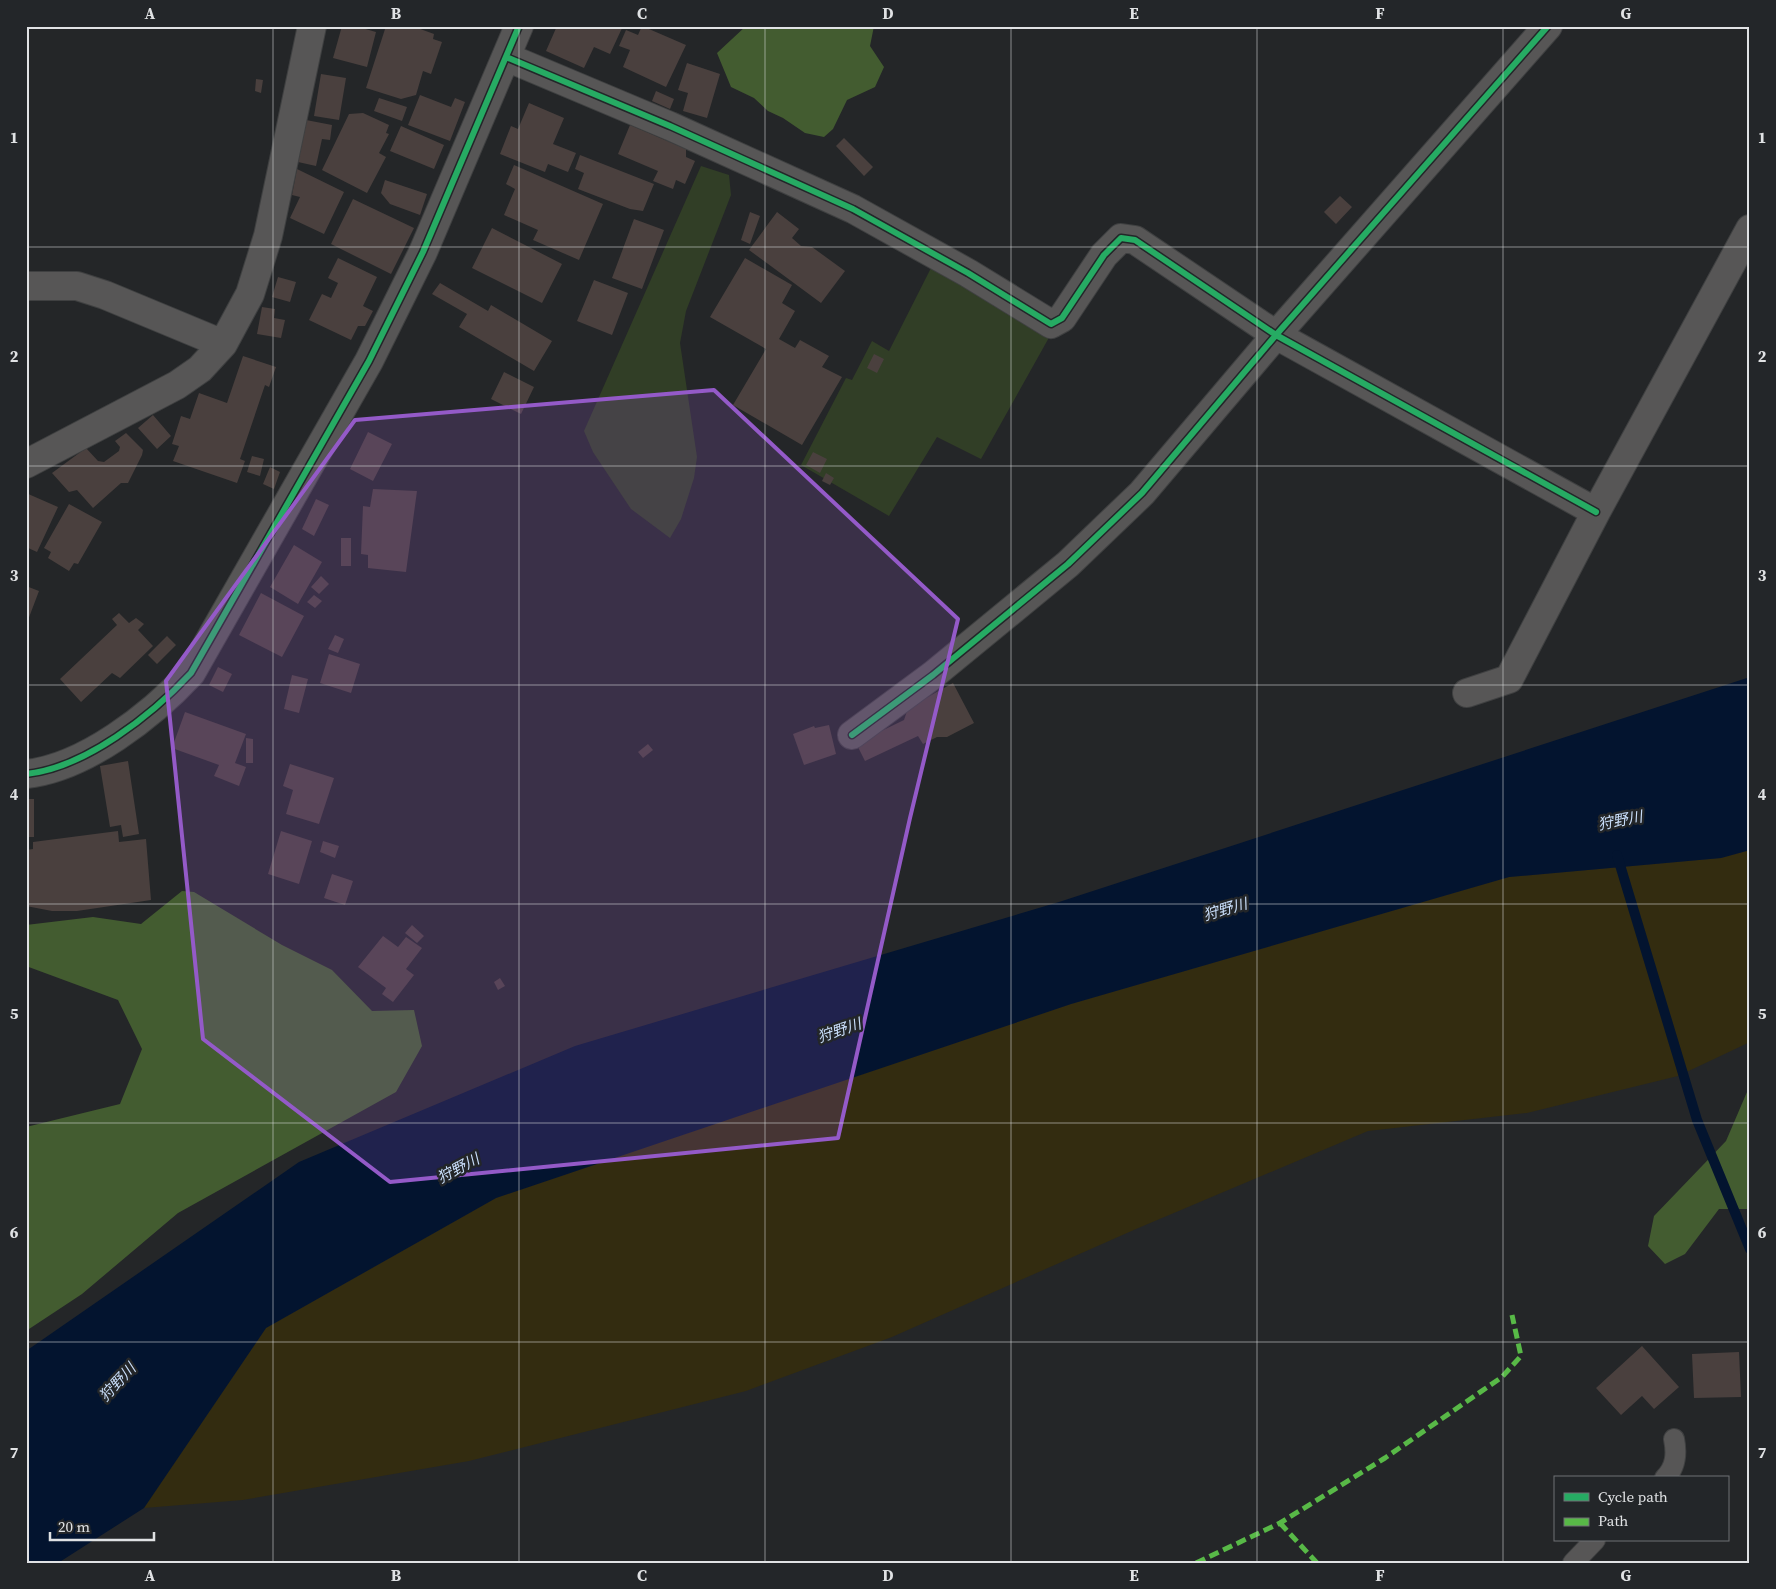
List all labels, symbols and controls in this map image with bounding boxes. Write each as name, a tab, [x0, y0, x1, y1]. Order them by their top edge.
text: A	[145, 2, 156, 24]
text: B	[391, 2, 402, 24]
text: C	[637, 2, 647, 24]
text: D	[882, 2, 894, 24]
text: E	[1129, 2, 1139, 24]
text: F	[1375, 2, 1385, 24]
text: G	[1621, 2, 1632, 24]
text: 1	[10, 126, 18, 148]
text: 1	[1758, 126, 1766, 148]
text: 2	[10, 345, 19, 367]
text: 2	[1758, 345, 1767, 367]
text: 3	[10, 564, 19, 586]
text: 3	[1758, 564, 1767, 586]
text: 4	[10, 783, 19, 805]
text: 4	[1758, 783, 1767, 805]
water label: 狩野川	[1596, 805, 1646, 835]
water label: 狩野川	[1200, 892, 1251, 925]
text: 5	[10, 1002, 19, 1024]
text: 5	[1758, 1002, 1767, 1024]
water label: 狩野川	[814, 1012, 866, 1047]
water label: 狩野川	[433, 1147, 485, 1188]
text: 6	[10, 1221, 19, 1243]
text: 6	[1758, 1221, 1767, 1243]
water label: 狩野川	[94, 1357, 141, 1406]
text: 7	[10, 1441, 19, 1463]
text: 7	[1758, 1441, 1767, 1463]
legend	[1554, 1476, 1728, 1542]
text: Cycle path	[1598, 1486, 1668, 1507]
scale bar	[50, 1509, 154, 1541]
text: Path	[1598, 1510, 1628, 1531]
text: 20 m	[58, 1516, 90, 1537]
text: A	[145, 1564, 156, 1586]
text: B	[391, 1564, 402, 1586]
text: C	[637, 1564, 647, 1586]
text: D	[882, 1564, 894, 1586]
text: E	[1129, 1564, 1139, 1586]
text: F	[1375, 1564, 1385, 1586]
text: G	[1621, 1564, 1632, 1586]

